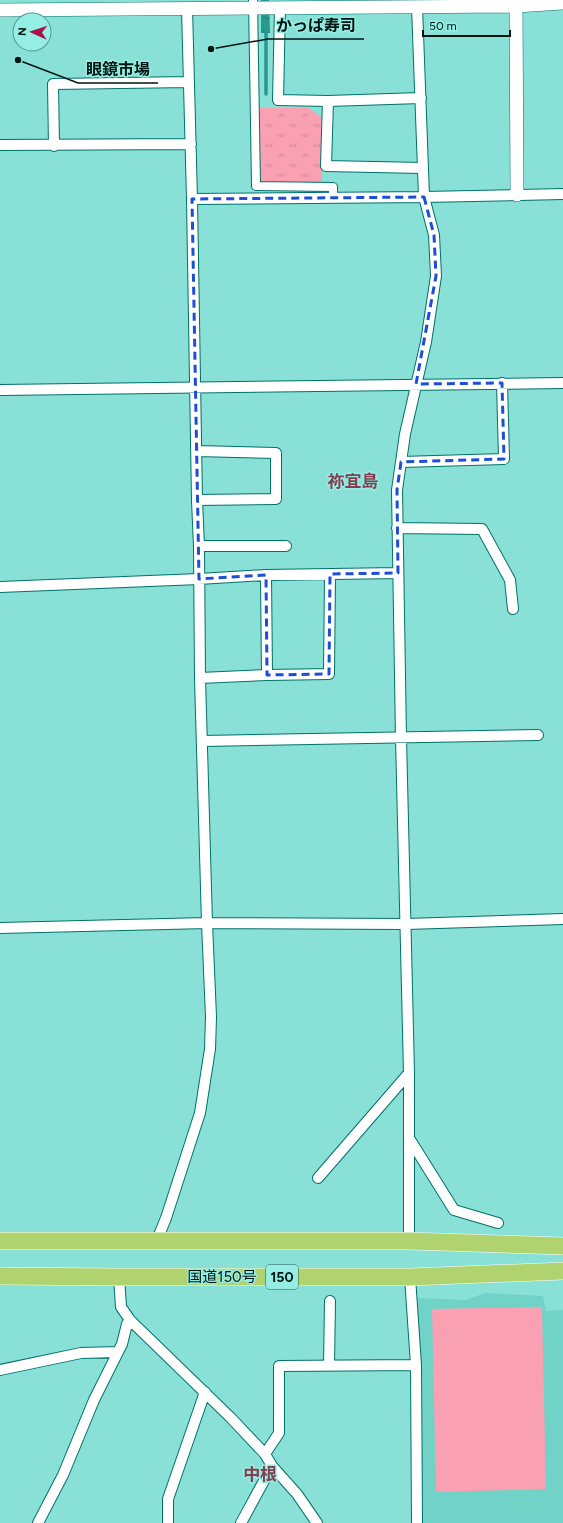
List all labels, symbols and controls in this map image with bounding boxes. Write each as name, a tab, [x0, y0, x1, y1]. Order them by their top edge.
callout: かっぱ寿司	[268, 11, 364, 39]
north arrow	[12, 12, 52, 52]
scale bar	[423, 12, 510, 38]
text: かっぱ寿司	[276, 16, 356, 35]
text: 50 m	[429, 19, 457, 33]
text: N	[16, 27, 29, 36]
callout: 眼鏡市場	[78, 55, 158, 83]
text: 眼鏡市場	[86, 60, 150, 79]
district label: 祢宜島	[328, 471, 379, 491]
road number: 150	[266, 1265, 298, 1289]
street label: 国道150号	[187, 1268, 257, 1286]
district label: 中根	[243, 1464, 277, 1484]

